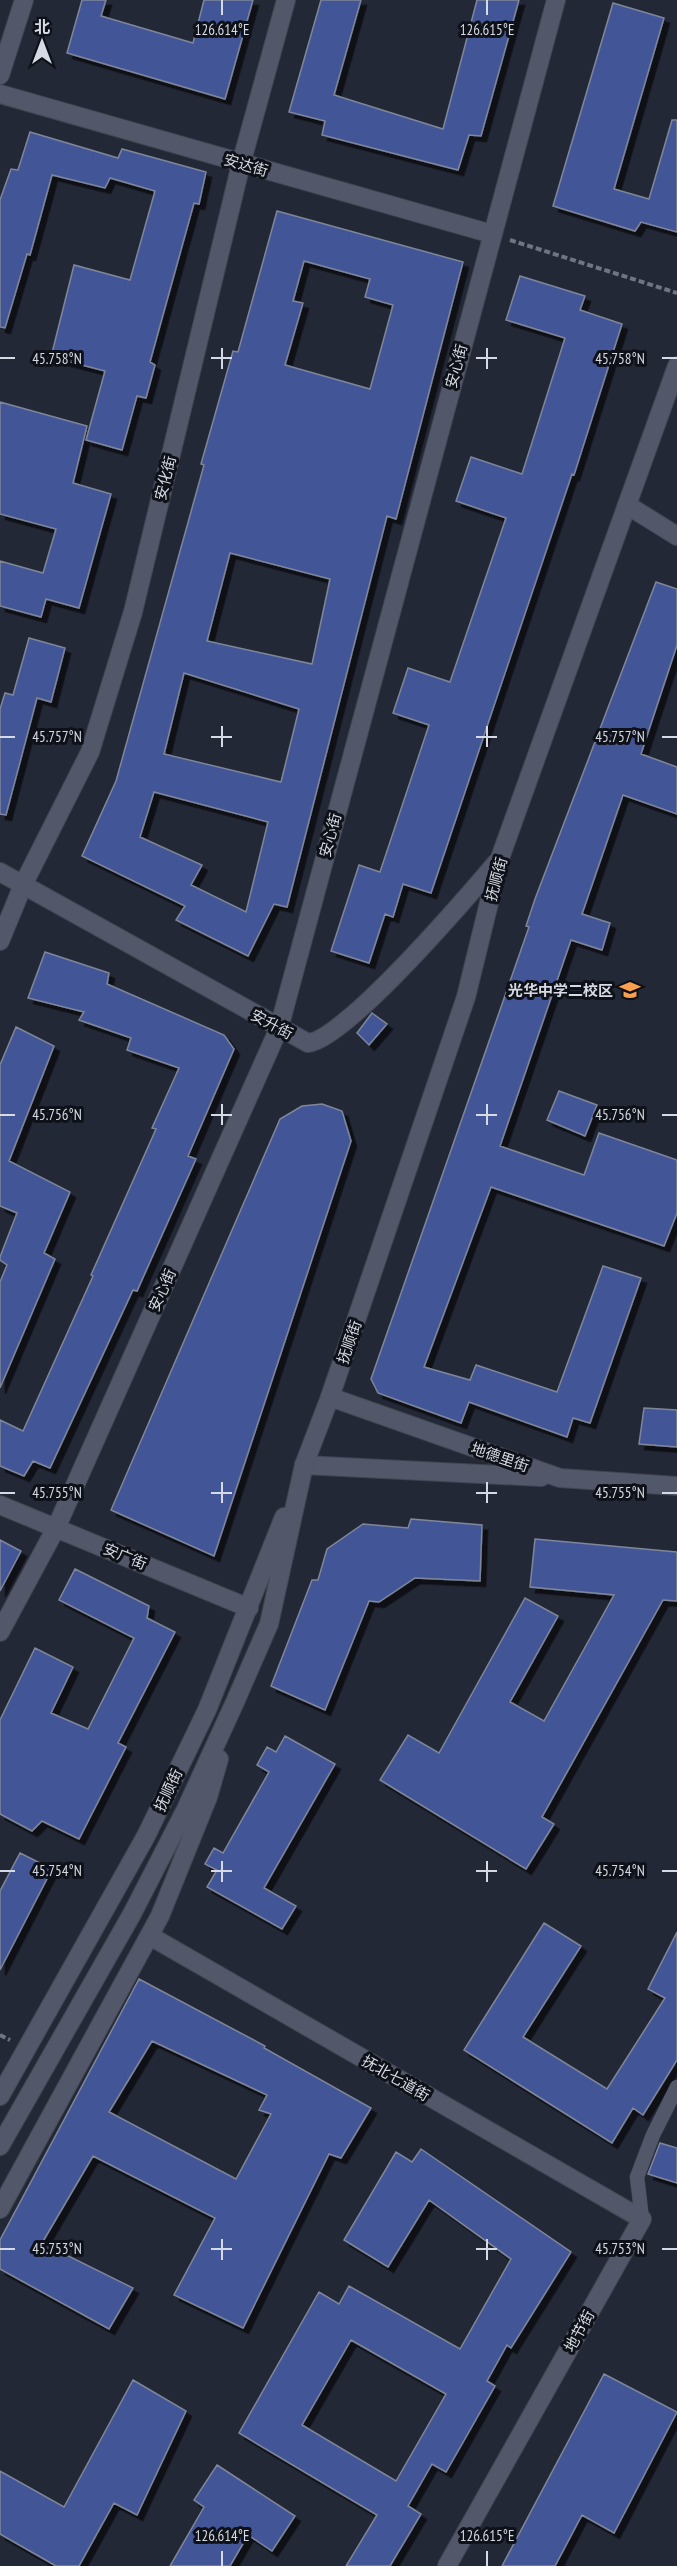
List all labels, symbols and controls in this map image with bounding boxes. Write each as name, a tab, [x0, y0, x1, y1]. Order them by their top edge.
north arrow	[12, 12, 72, 72]
text: 北	[34, 17, 50, 37]
text: 126.614°E	[195, 20, 249, 39]
text: 126.615°E	[460, 20, 514, 39]
street label: 安达街	[222, 150, 270, 180]
street label: 安心街	[441, 342, 471, 390]
text: 45.758°N	[32, 349, 82, 368]
text: 45.758°N	[595, 349, 645, 368]
street label: 安化街	[150, 454, 180, 502]
text: 45.757°N	[32, 727, 82, 746]
text: 45.757°N	[595, 727, 645, 746]
street label: 安心街	[315, 811, 345, 859]
street label: 抚顺街	[481, 855, 511, 903]
school or university icon: 光华中学二校区	[618, 978, 642, 1002]
place label: 光华中学二校区	[508, 981, 613, 1000]
street label: 安升街	[248, 1005, 296, 1043]
text: 45.756°N	[32, 1105, 82, 1124]
text: 45.756°N	[595, 1105, 645, 1124]
street label: 安心街	[144, 1266, 180, 1314]
street label: 抚顺街	[333, 1318, 365, 1366]
street label: 地德里街	[469, 1438, 531, 1476]
text: 45.755°N	[32, 1483, 82, 1502]
text: 45.755°N	[595, 1483, 645, 1502]
street label: 安广街	[101, 1539, 149, 1573]
street label: 抚顺街	[150, 1766, 186, 1814]
text: 45.754°N	[32, 1861, 82, 1880]
text: 45.754°N	[595, 1861, 645, 1880]
street label: 抚北七道街	[359, 2051, 433, 2105]
text: 45.753°N	[32, 2239, 82, 2258]
text: 45.753°N	[595, 2239, 645, 2258]
street label: 地节街	[560, 2307, 598, 2355]
text: 126.614°E	[195, 2526, 249, 2545]
text: 126.615°E	[460, 2526, 514, 2545]

